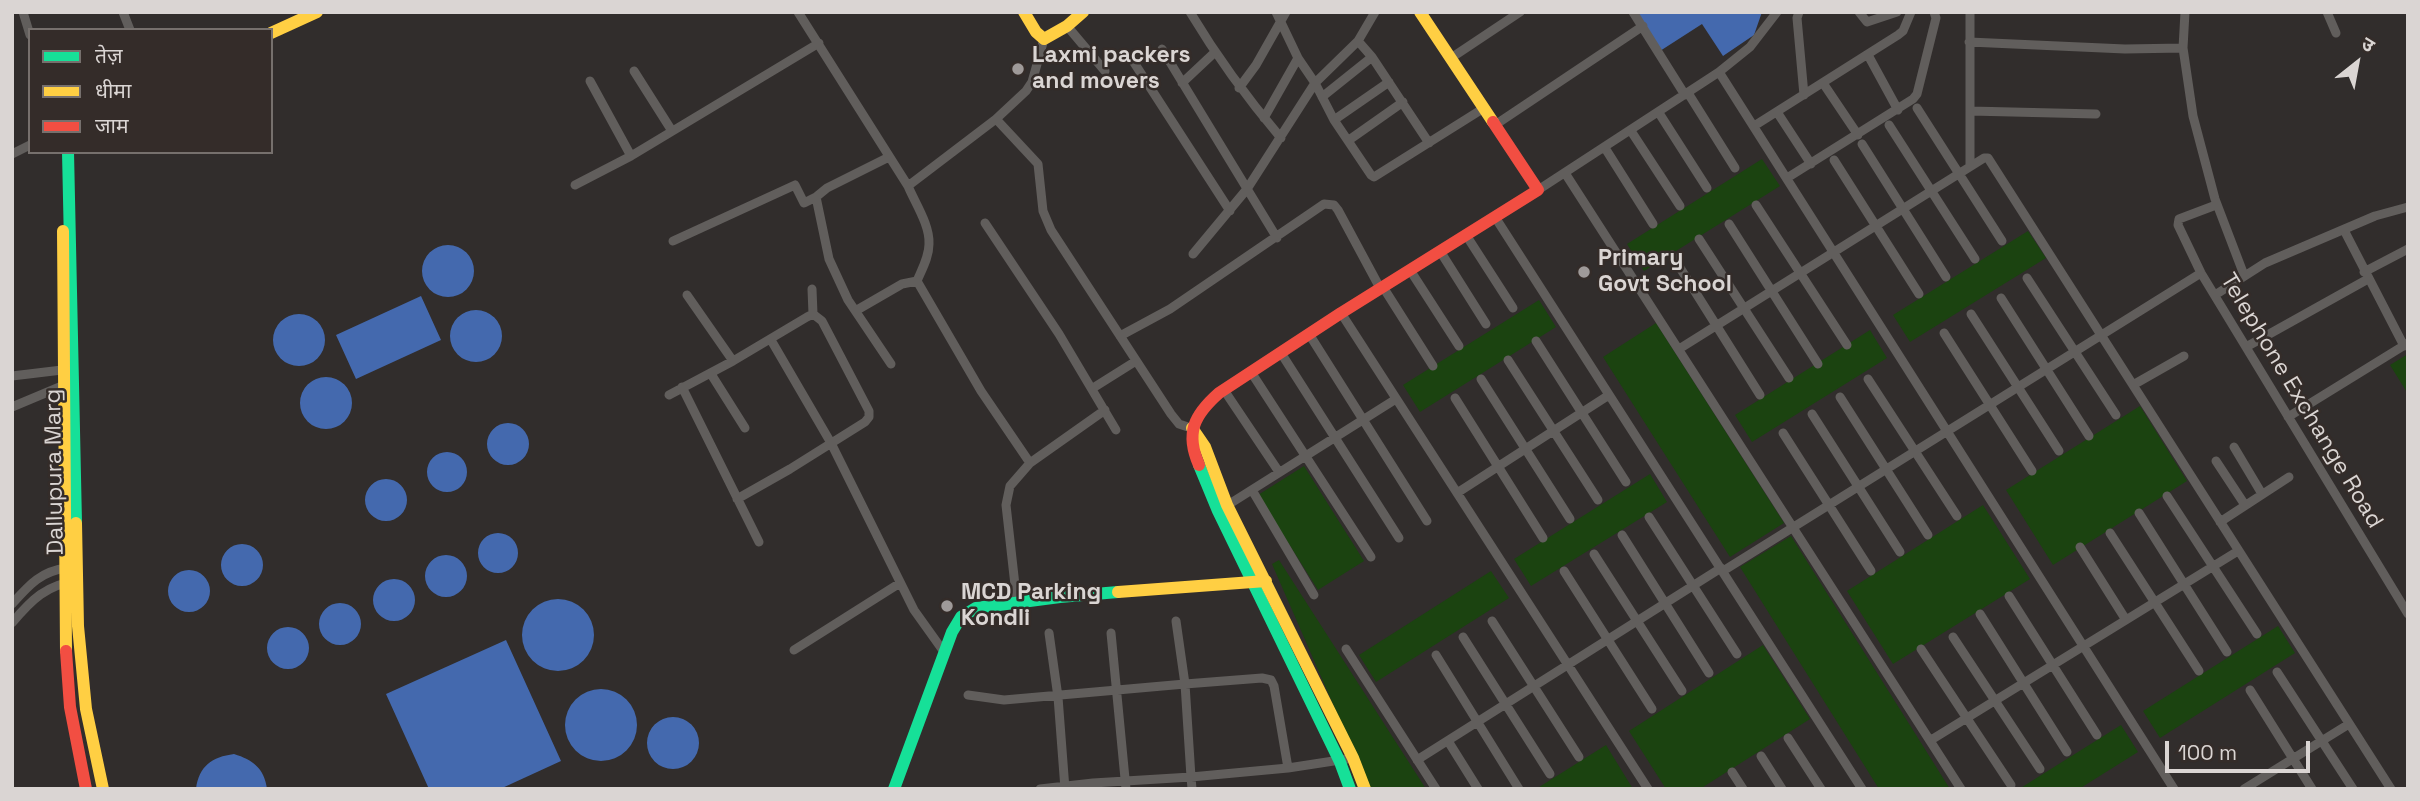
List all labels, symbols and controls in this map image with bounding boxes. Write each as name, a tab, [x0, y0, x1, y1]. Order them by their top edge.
legend	[28, 28, 273, 154]
north arrow	[2322, 28, 2392, 98]
text: उ	[2357, 31, 2379, 58]
text: तेज़	[95, 42, 123, 69]
place label: Laxmi packers and movers	[1032, 42, 1191, 96]
marker: Laxmi packers and movers	[1010, 61, 1026, 77]
text: धीमा	[95, 77, 131, 104]
text: जाम	[95, 112, 129, 139]
place label: Primary Govt School	[1598, 245, 1732, 299]
marker: Primary Govt School	[1576, 264, 1592, 280]
street label: Telephone Exchange Road	[2214, 268, 2388, 534]
street label: Dallupura Marg	[40, 389, 70, 555]
place label: MCD Parking Kondli	[961, 579, 1101, 633]
marker: MCD Parking Kondli	[939, 598, 955, 614]
scale bar	[2168, 728, 2313, 772]
text: 100 m	[2178, 739, 2237, 766]

